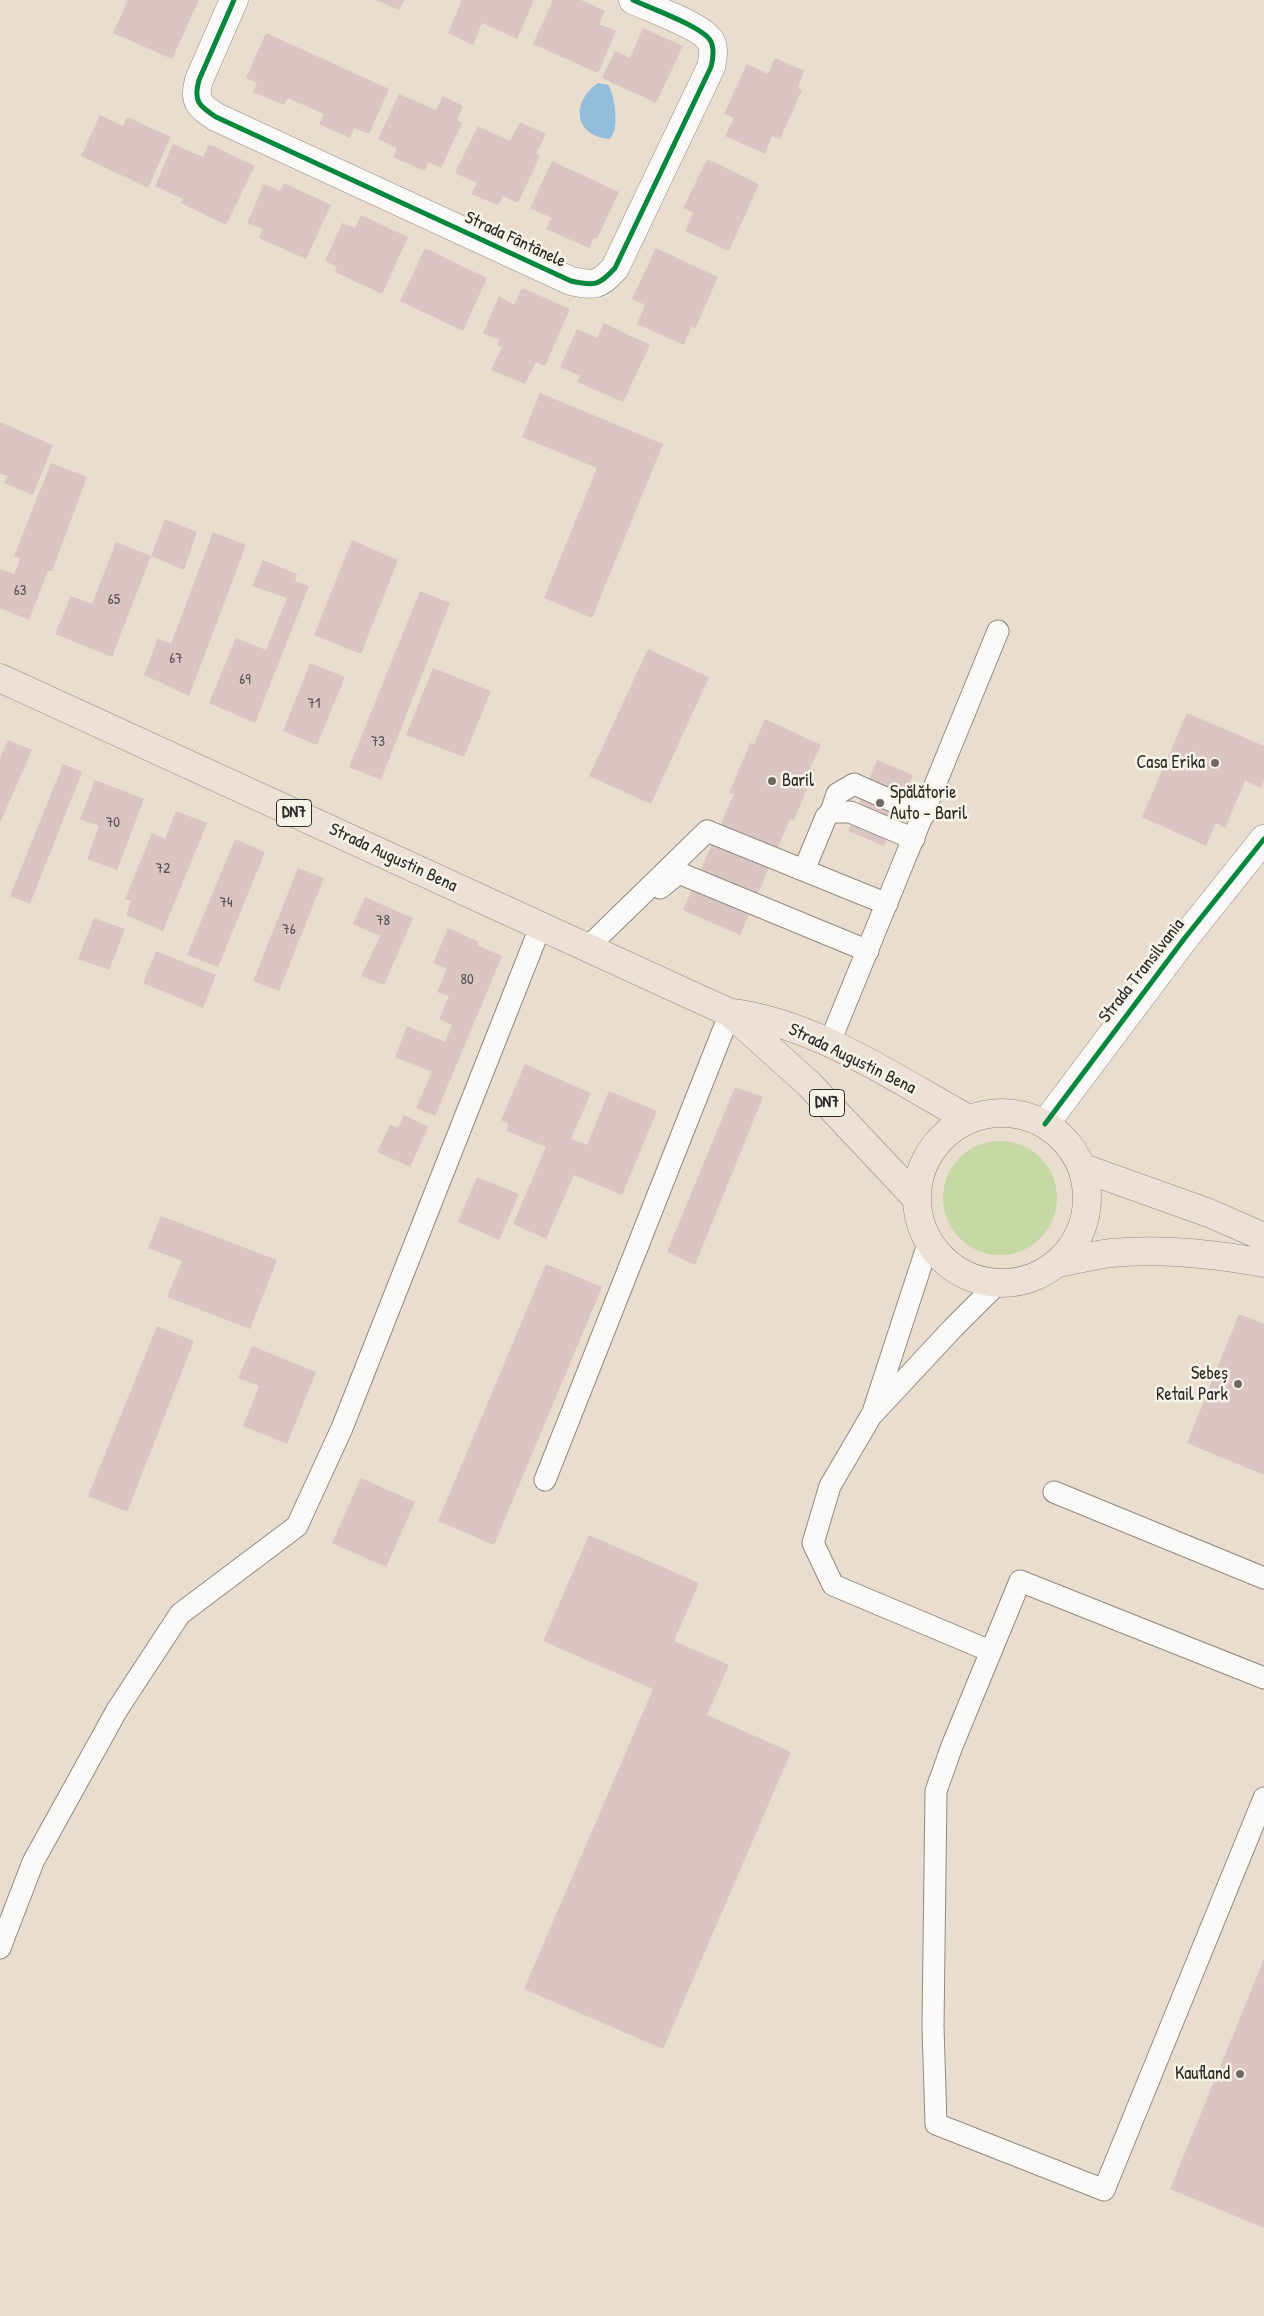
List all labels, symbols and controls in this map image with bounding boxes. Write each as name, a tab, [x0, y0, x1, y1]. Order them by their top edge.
street label: Strada Fântânele	[461, 207, 569, 273]
house number: 63	[14, 582, 26, 600]
house number: 65	[108, 591, 120, 609]
house number: 67	[169, 650, 183, 668]
house number: 69	[239, 671, 251, 689]
house number: 71	[308, 695, 320, 713]
house number: 73	[371, 733, 385, 751]
place label: Casa Erika	[1137, 752, 1205, 774]
marker: Casa Erika	[1209, 757, 1221, 769]
place label: Baril	[782, 770, 814, 792]
marker: Baril	[766, 775, 778, 787]
place label: Spălătorie Auto - Baril	[890, 782, 967, 824]
marker: Spălătorie Auto - Baril	[874, 797, 886, 809]
road number: DN7	[276, 800, 312, 826]
house number: 70	[106, 814, 120, 832]
street label: Strada Augustin Bena	[326, 819, 460, 897]
house number: 72	[156, 860, 170, 878]
house number: 74	[219, 894, 233, 912]
house number: 78	[376, 912, 390, 930]
street label: Strada Transilvania	[1095, 915, 1189, 1027]
house number: 76	[282, 921, 296, 939]
house number: 80	[460, 971, 474, 989]
street label: Strada Augustin Bena	[785, 1019, 919, 1099]
road number: DN7	[810, 1090, 844, 1116]
place label: Sebeș Retail Park	[1156, 1363, 1228, 1406]
marker: Sebeș Retail Park	[1232, 1378, 1244, 1390]
place label: Kaufland	[1175, 2063, 1230, 2085]
marker: Kaufland	[1234, 2068, 1246, 2080]

